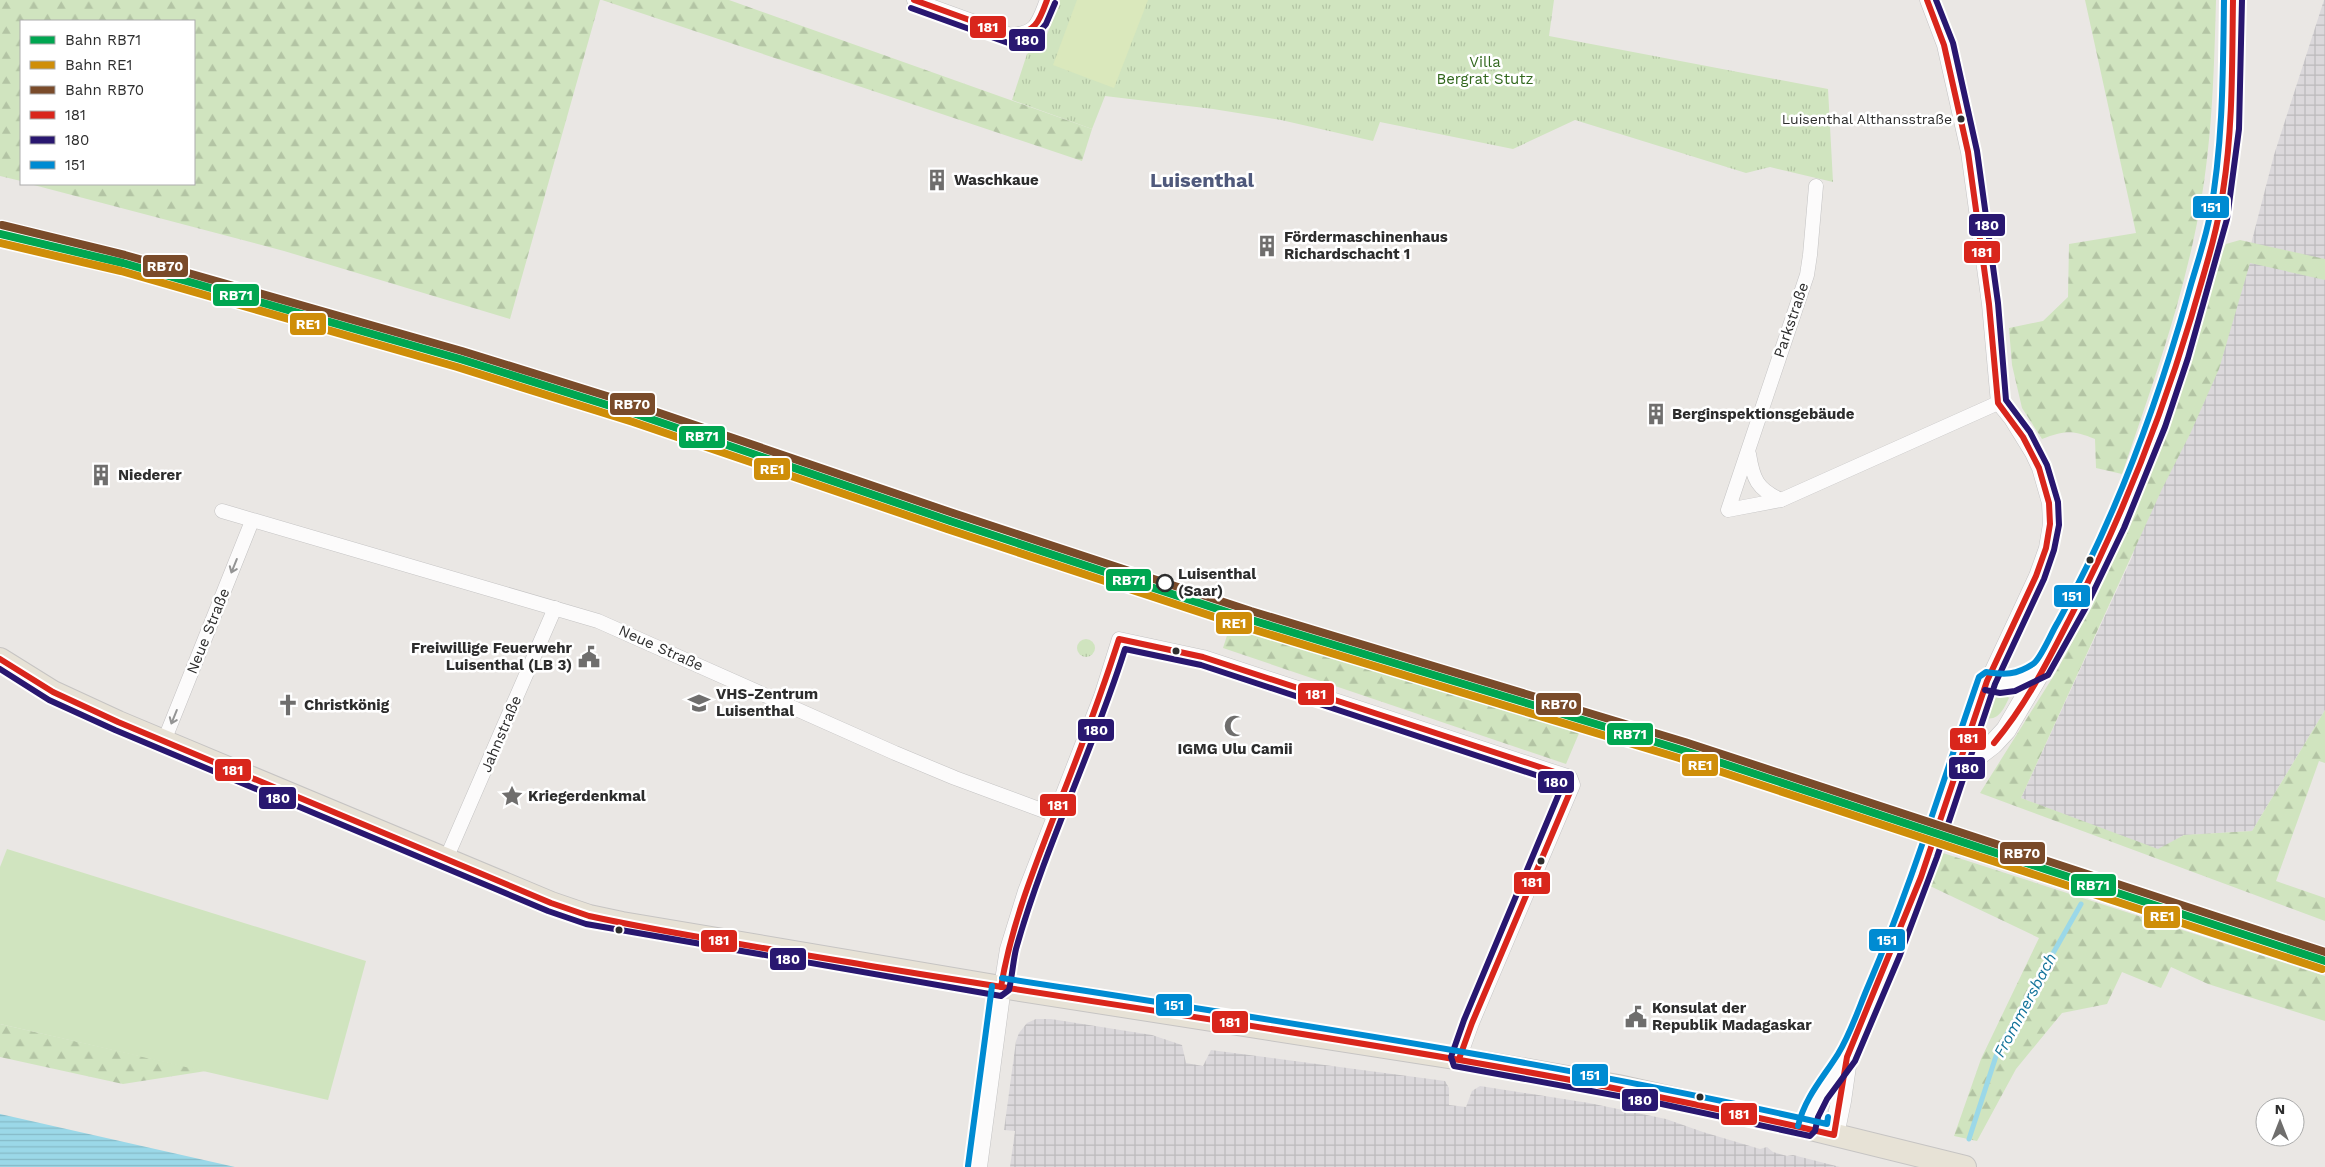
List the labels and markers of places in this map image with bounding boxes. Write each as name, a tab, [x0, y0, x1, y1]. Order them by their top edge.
place label: Luisenthal Althansstraße	[1782, 111, 1952, 127]
marker: Luisenthal Althansstraße	[1956, 114, 1966, 124]
building icon: Waschkaue	[924, 167, 950, 193]
place label: Waschkaue	[954, 171, 1039, 189]
place label: Fördermaschinenhaus Richardschacht 1	[1284, 228, 1448, 263]
building icon: Fördermaschinenhaus Richardschacht 1	[1254, 233, 1280, 259]
building icon: Berginspektionsgebäude	[1643, 401, 1669, 427]
place label: Berginspektionsgebäude	[1672, 405, 1855, 423]
building icon: Niederer	[88, 462, 114, 488]
place label: Niederer	[118, 466, 182, 484]
unlabelled marker	[2085, 555, 2095, 565]
place label: Luisenthal (Saar)	[1178, 565, 1256, 600]
marker: Luisenthal (Saar)	[1156, 574, 1174, 592]
place label: Freiwillige Feuerwehr Luisenthal (LB 3)	[411, 639, 573, 674]
public building icon: Freiwillige Feuerwehr Luisenthal (LB 3)	[576, 644, 602, 670]
unlabelled marker	[1171, 646, 1181, 656]
place label: VHS-Zentrum Luisenthal	[716, 685, 818, 720]
school or university icon: VHS-Zentrum Luisenthal	[686, 690, 712, 716]
church icon: Christkönig	[275, 692, 301, 718]
place label: Christkönig	[304, 696, 390, 714]
mosque icon: IGMG Ulu Camii	[1222, 713, 1248, 739]
place label: IGMG Ulu Camii	[1177, 740, 1293, 758]
place icon: Kriegerdenkmal	[499, 783, 525, 809]
place label: Kriegerdenkmal	[528, 787, 646, 805]
unlabelled marker	[1536, 856, 1546, 866]
unlabelled marker	[614, 925, 624, 935]
place label: Konsulat der Republik Madagaskar	[1652, 999, 1812, 1034]
public building icon: Konsulat der Republik Madagaskar	[1623, 1004, 1649, 1030]
unlabelled marker	[1695, 1092, 1705, 1102]

